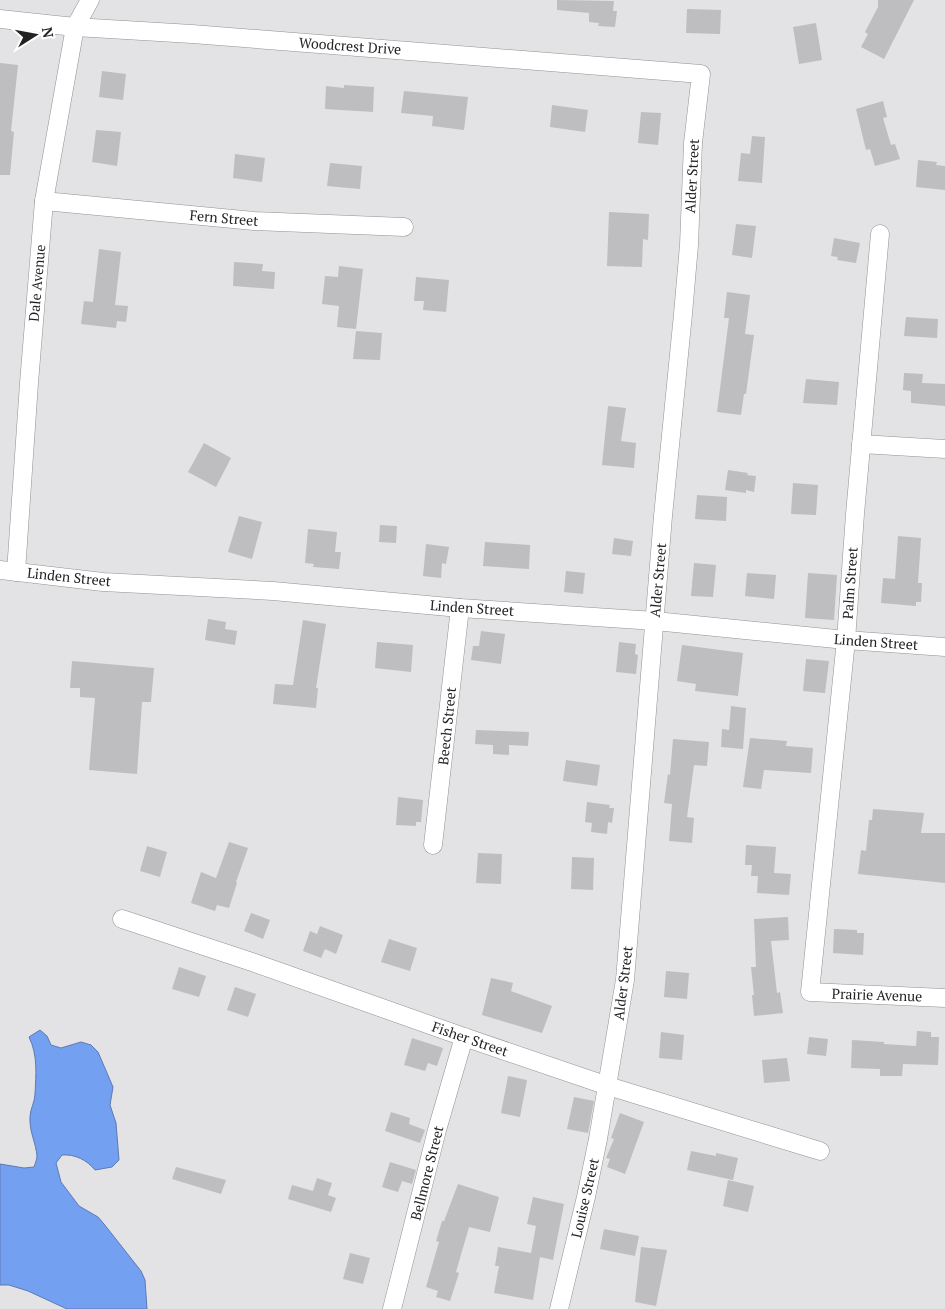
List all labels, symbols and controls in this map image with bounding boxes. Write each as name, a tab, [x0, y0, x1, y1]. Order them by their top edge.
north arrow	[10, 10, 60, 60]
text: N	[38, 25, 59, 40]
street label: Woodcrest Drive	[298, 32, 402, 59]
street label: Alder Street	[680, 137, 703, 214]
street label: Fern Street	[189, 205, 260, 230]
street label: Dale Avenue	[24, 244, 49, 322]
street label: Alder Street	[645, 541, 670, 618]
street label: Palm Street	[837, 545, 862, 620]
street label: Linden Street	[26, 563, 113, 590]
street label: Linden Street	[429, 595, 515, 620]
street label: Linden Street	[833, 629, 919, 654]
street label: Beech Street	[433, 685, 460, 766]
street label: Alder Street	[609, 944, 637, 1021]
street label: Prairie Avenue	[831, 983, 923, 1006]
street label: Fisher Street	[430, 1017, 511, 1061]
street label: Bellmore Street	[406, 1123, 448, 1222]
street label: Louise Street	[566, 1155, 603, 1240]

